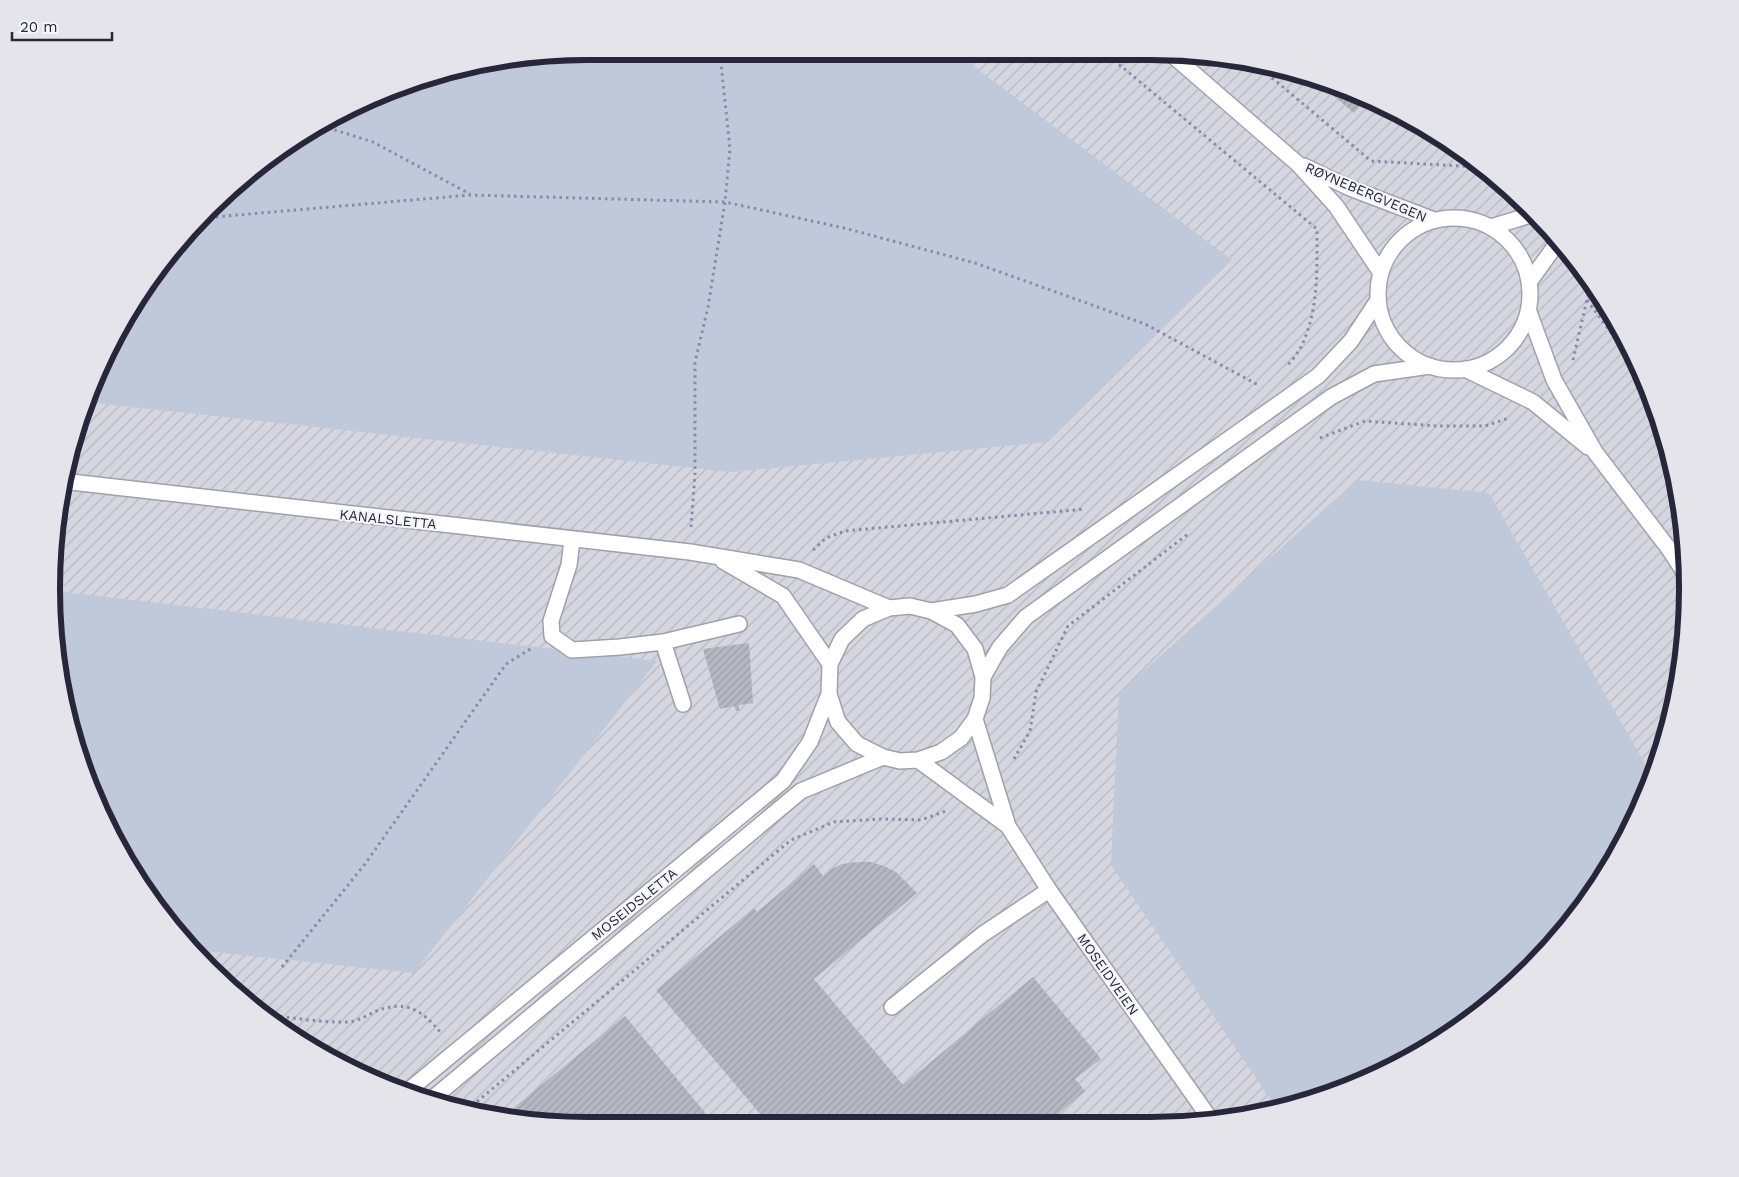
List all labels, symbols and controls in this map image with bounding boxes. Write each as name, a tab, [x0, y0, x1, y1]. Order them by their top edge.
scale bar	[12, 10, 112, 42]
text: 20 m	[20, 18, 58, 36]
street label: RØYNEBERGVEGEN	[1303, 159, 1429, 225]
street label: KANALSLETTA	[339, 506, 437, 532]
street label: MOSEIDSLETTA	[588, 865, 680, 943]
street label: MOSEIDVEIEN	[1074, 930, 1142, 1018]

